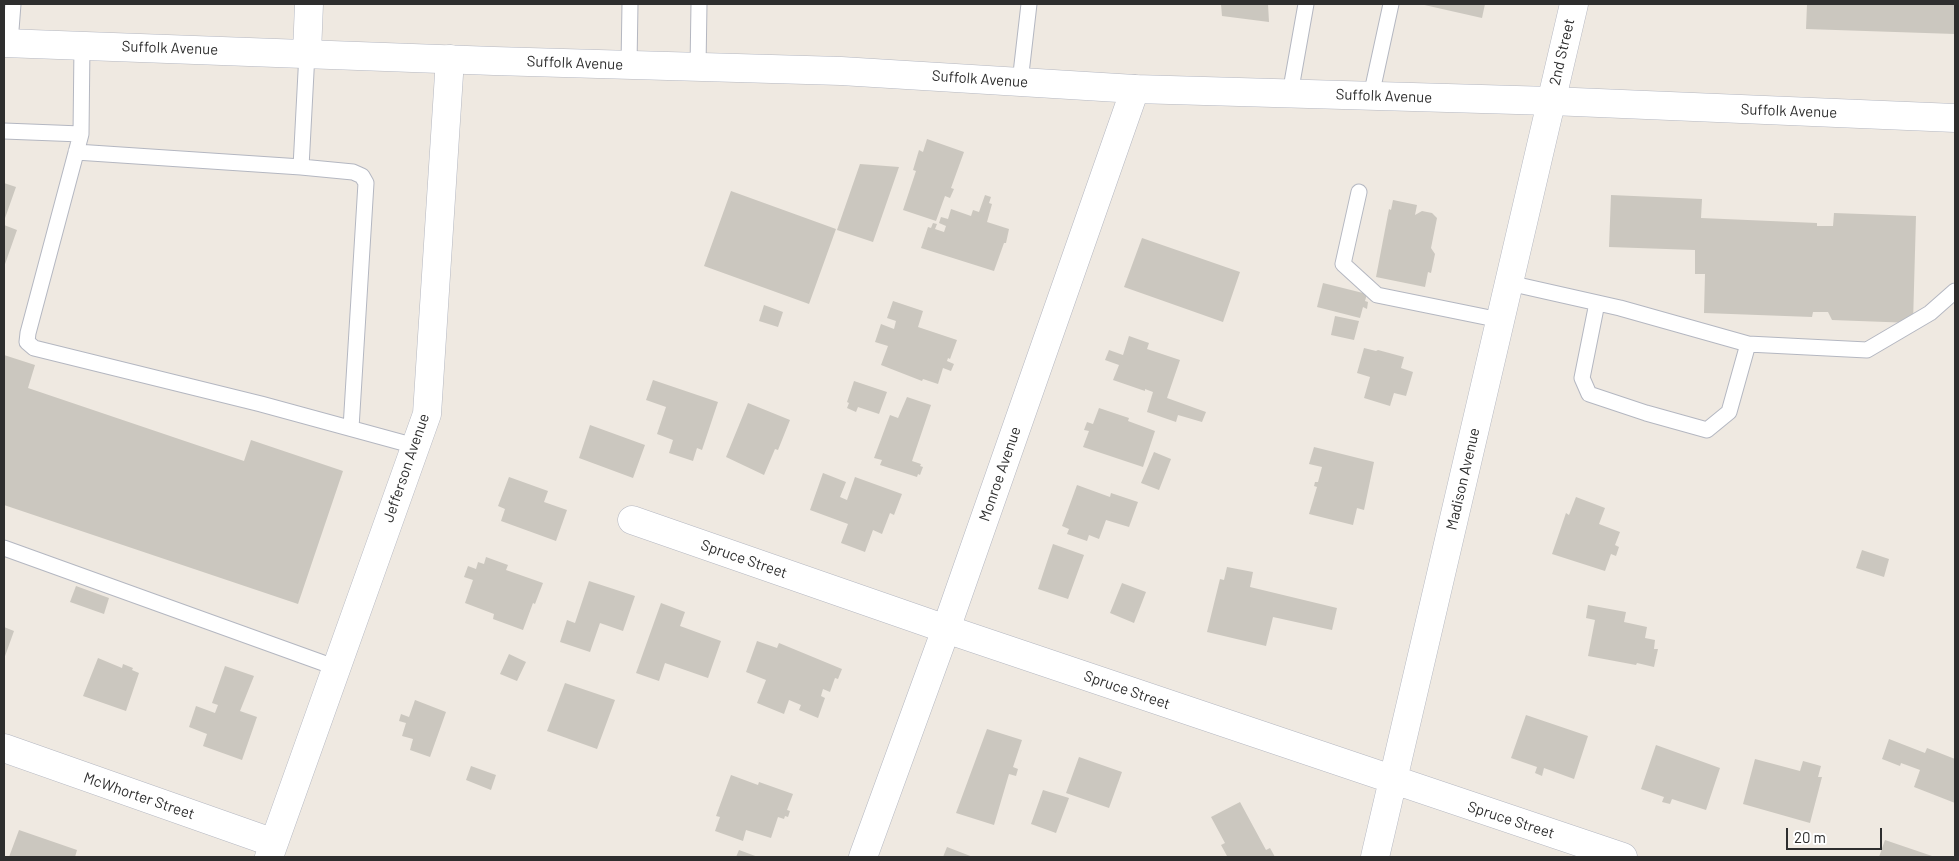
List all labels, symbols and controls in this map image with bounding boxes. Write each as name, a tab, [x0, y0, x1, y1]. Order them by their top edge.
street label: 2nd Street	[1546, 17, 1578, 87]
street label: Suffolk Avenue	[121, 37, 219, 59]
street label: Suffolk Avenue	[526, 52, 624, 74]
street label: Suffolk Avenue	[931, 67, 1029, 91]
street label: Suffolk Avenue	[1335, 85, 1433, 107]
street label: Suffolk Avenue	[1740, 100, 1838, 122]
street label: Jefferson Avenue	[379, 411, 433, 525]
street label: Monroe Avenue	[975, 424, 1025, 524]
street label: Madison Avenue	[1442, 426, 1484, 532]
street label: Spruce Street	[698, 536, 790, 582]
street label: Spruce Street	[1081, 667, 1173, 713]
street label: McWhorter Street	[81, 769, 197, 823]
street label: Spruce Street	[1465, 797, 1557, 843]
scale bar	[1789, 818, 1885, 850]
text: 20 m	[1794, 828, 1826, 846]

